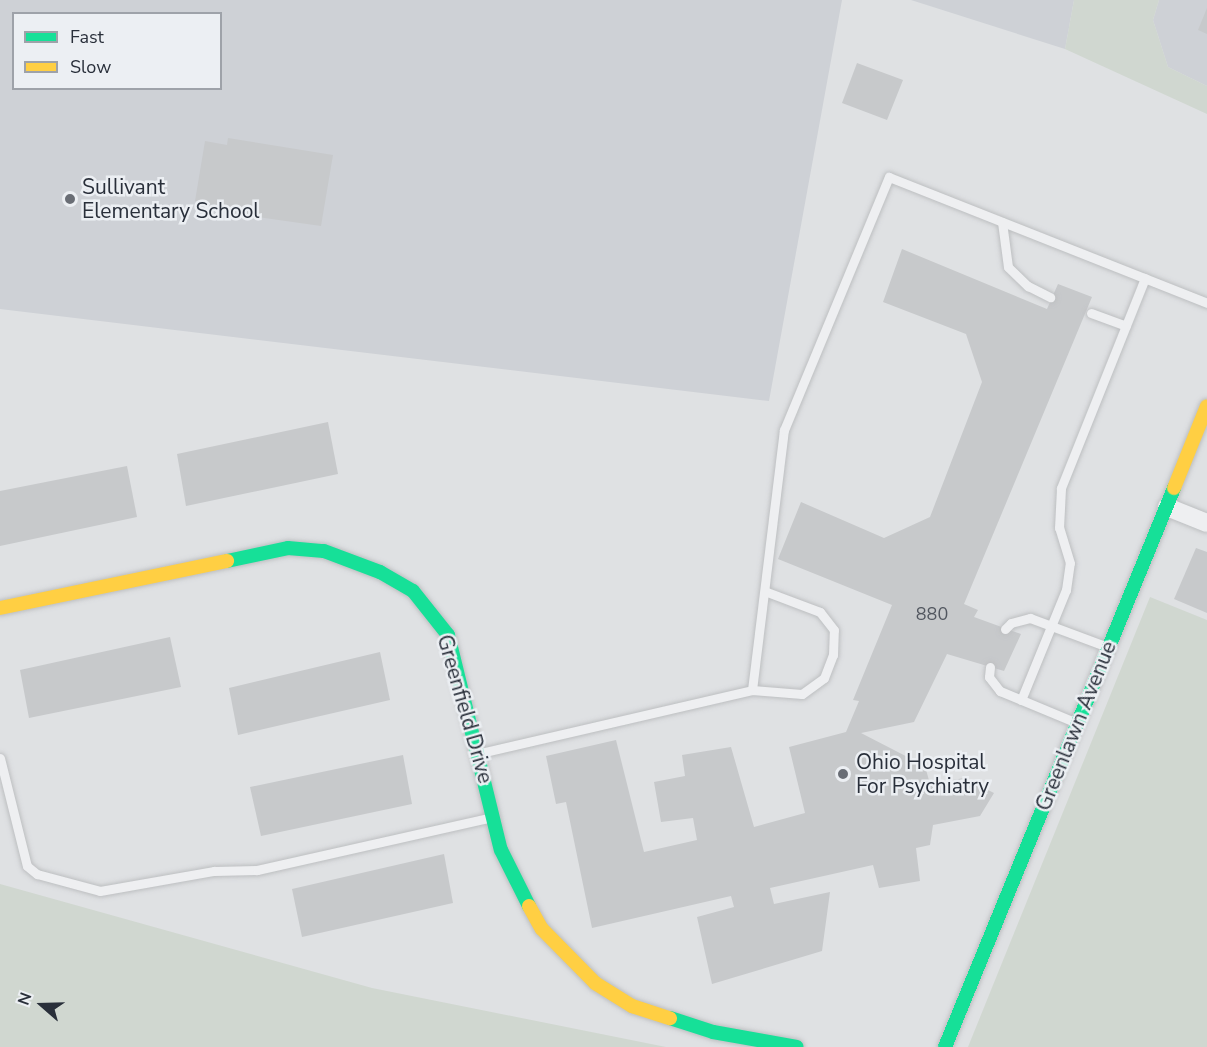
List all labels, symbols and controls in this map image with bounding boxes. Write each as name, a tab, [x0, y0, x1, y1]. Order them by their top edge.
legend	[12, 12, 222, 90]
text: Fast	[70, 25, 104, 49]
text: Slow	[70, 55, 111, 79]
place label: Sullivant Elementary School	[82, 174, 260, 224]
marker: Sullivant Elementary School	[63, 192, 77, 206]
house number: 880	[916, 603, 948, 625]
street label: Greenfield Drive	[432, 632, 498, 786]
street label: Greenlawn Avenue	[1030, 638, 1122, 814]
place label: Ohio Hospital For Psychiatry	[856, 749, 989, 799]
marker: Ohio Hospital For Psychiatry	[834, 765, 852, 783]
north arrow	[12, 975, 72, 1035]
text: N	[13, 989, 37, 1008]

